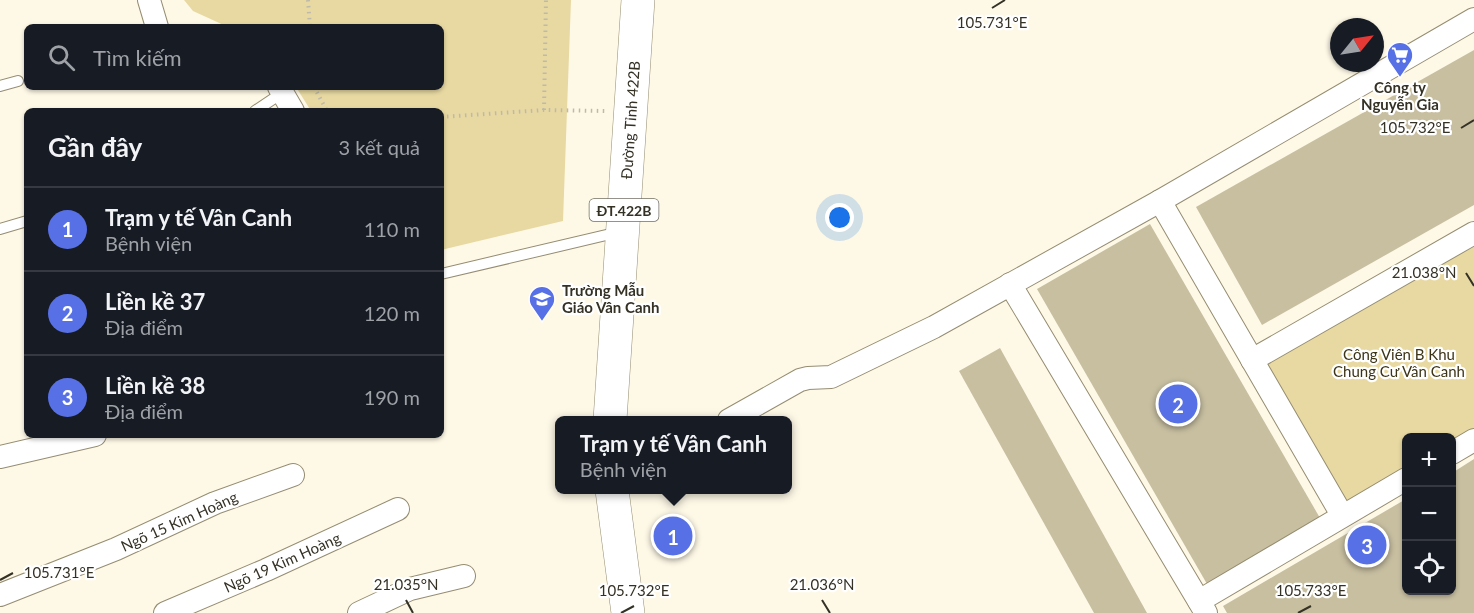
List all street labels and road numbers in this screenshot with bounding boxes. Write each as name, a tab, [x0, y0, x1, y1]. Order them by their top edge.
street label: Đường Tỉnh 422B	[617, 60, 643, 180]
road number: ĐT.422B	[590, 199, 658, 221]
street label: Ngõ 15 Kim Hoàng	[118, 487, 240, 555]
street label: Ngõ 19 Kim Hoàng	[221, 528, 343, 596]

